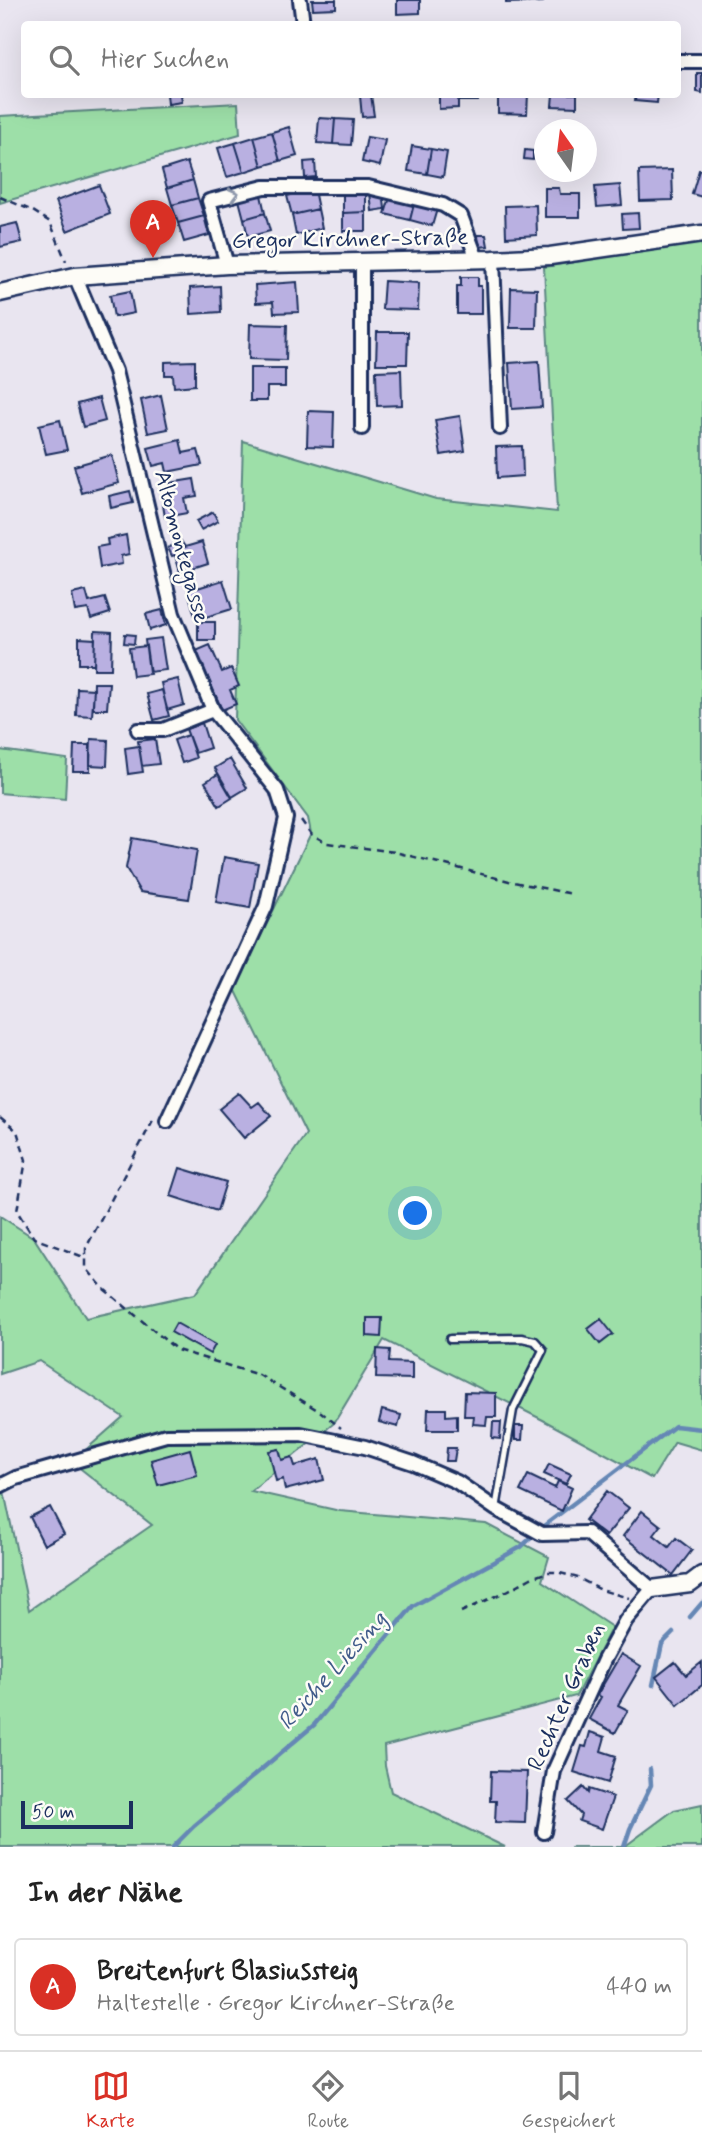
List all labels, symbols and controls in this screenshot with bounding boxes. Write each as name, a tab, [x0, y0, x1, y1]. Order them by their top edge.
search box	[21, 21, 681, 98]
icon: search	[45, 41, 83, 79]
text: Hier suchen	[101, 43, 229, 77]
north arrow	[534, 119, 597, 182]
one-way arrow	[228, 188, 240, 202]
pin: A	[130, 200, 176, 258]
street label: Gregor Kirchner-Straße	[231, 223, 469, 259]
street label: Altomontegasse	[144, 467, 216, 627]
your location	[398, 1196, 432, 1230]
water label: Reiche Liesing	[271, 1605, 395, 1737]
street label: Rechter Graben	[521, 1618, 613, 1776]
scale bar	[21, 1798, 133, 1830]
text: 50 m	[32, 1800, 75, 1825]
text: In der Nähe	[28, 1873, 183, 1912]
text: Breitenfurt Blasiussteig	[97, 1955, 358, 1989]
text: A	[45, 1972, 61, 2002]
text: 440 m	[606, 1972, 672, 2002]
text: Haltestelle · Gregor Kirchner-Straße	[97, 1989, 455, 2019]
tab: Karte	[86, 2067, 135, 2134]
tab: Route	[308, 2067, 349, 2134]
tab: Gespeichert	[522, 2067, 616, 2134]

